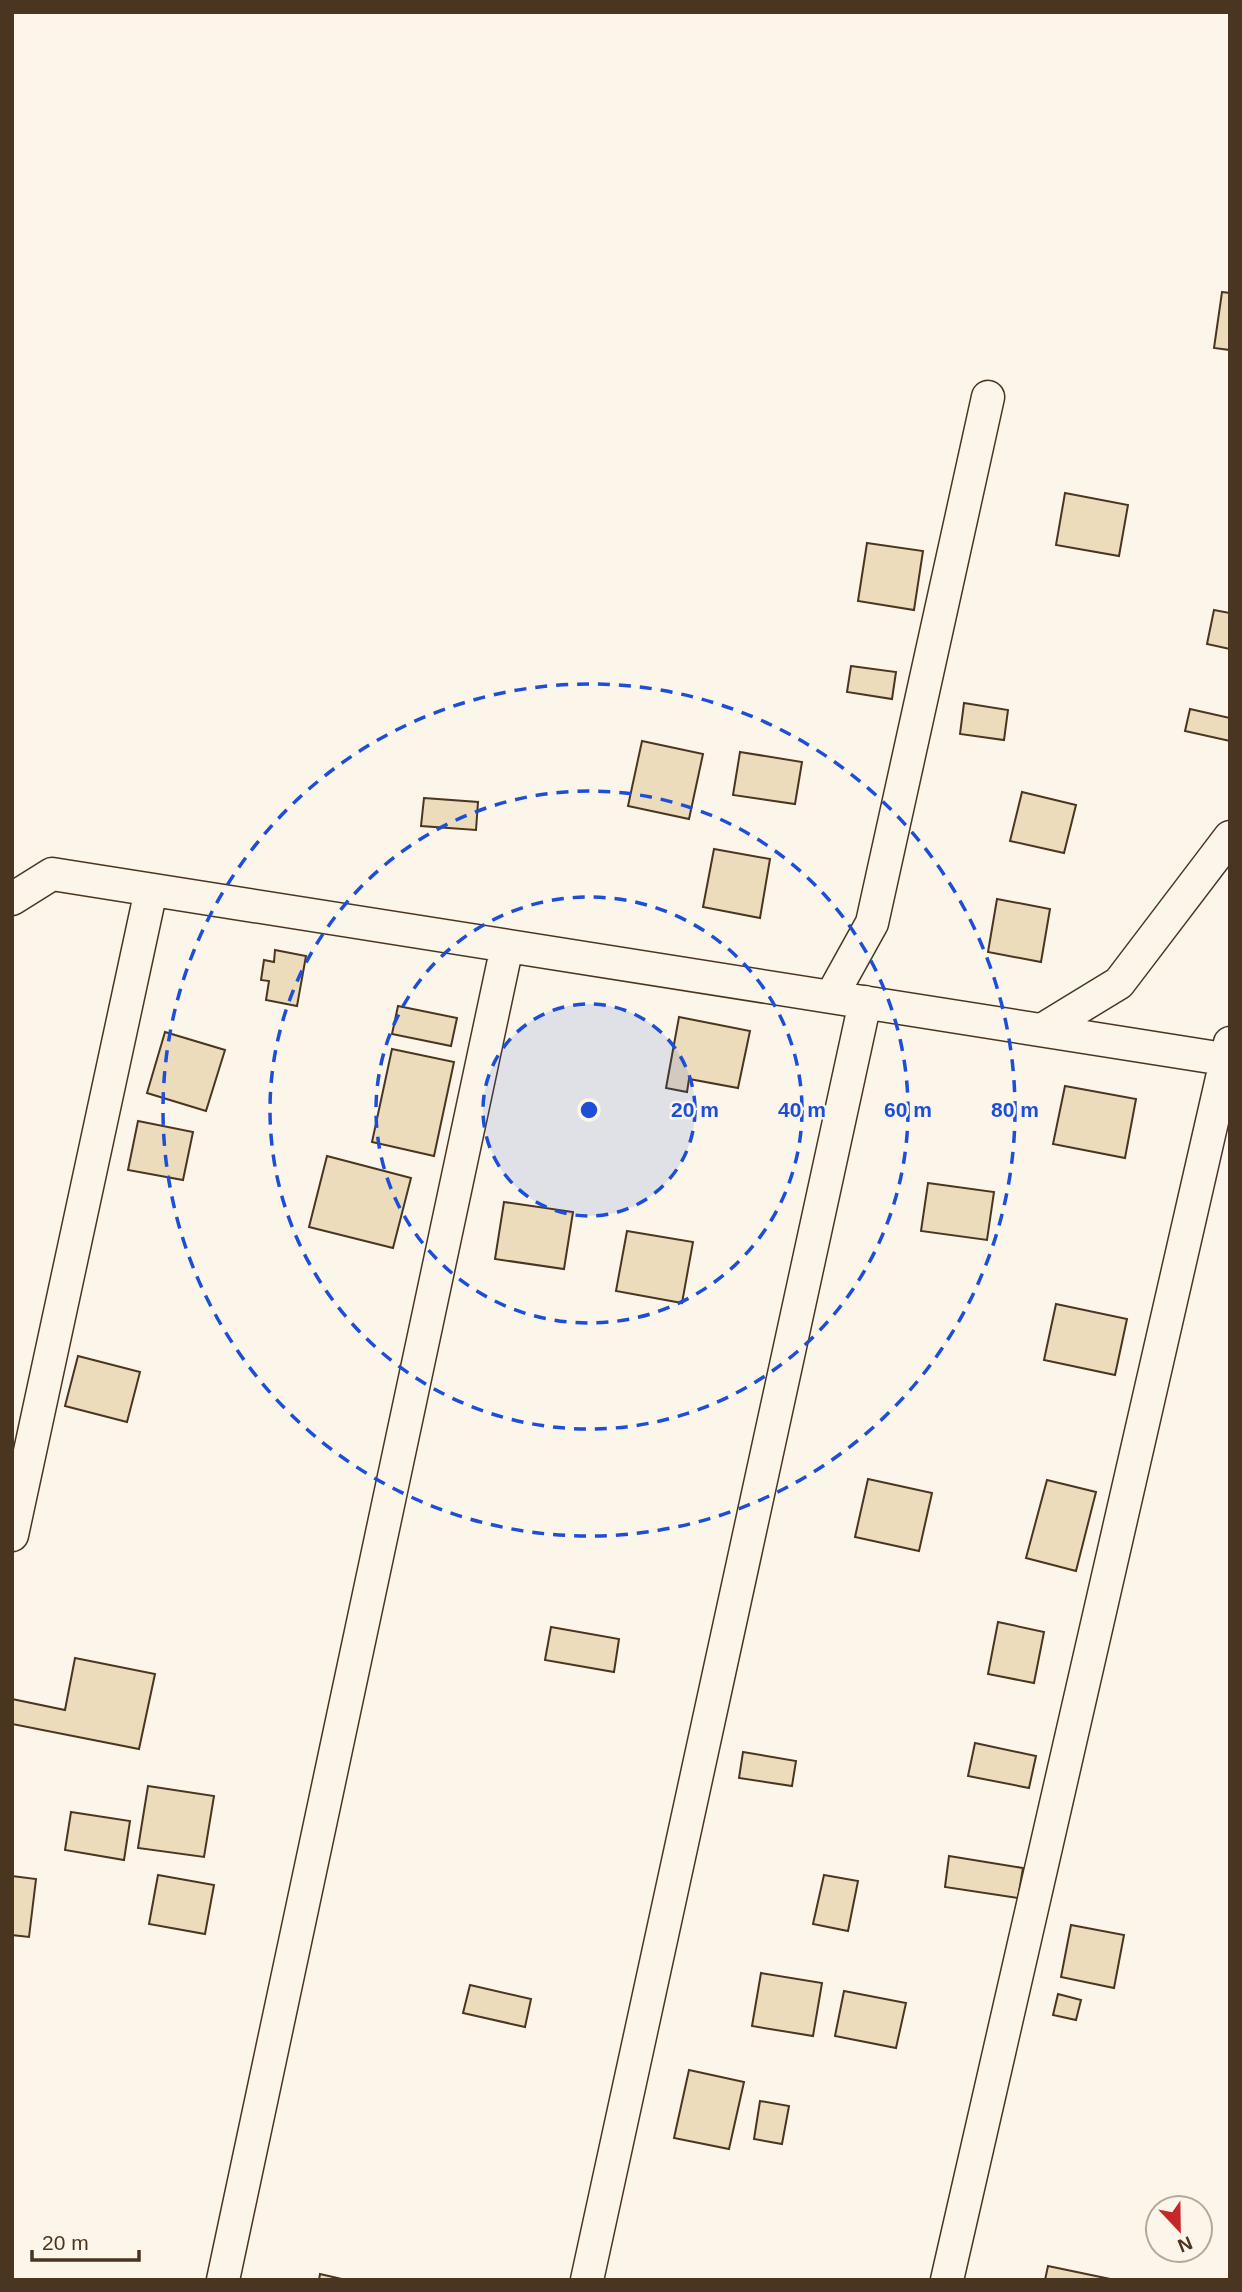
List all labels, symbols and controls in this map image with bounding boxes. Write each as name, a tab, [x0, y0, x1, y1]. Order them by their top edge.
centre of rings	[577, 1098, 601, 1122]
text: 20 m	[671, 1098, 719, 1121]
text: 40 m	[778, 1098, 826, 1121]
text: 60 m	[884, 1098, 932, 1121]
text: 80 m	[991, 1098, 1039, 1121]
north arrow	[1144, 2194, 1214, 2264]
scale bar	[32, 2218, 138, 2262]
text: 20 m	[42, 2231, 89, 2254]
text: N	[1175, 2232, 1195, 2257]

